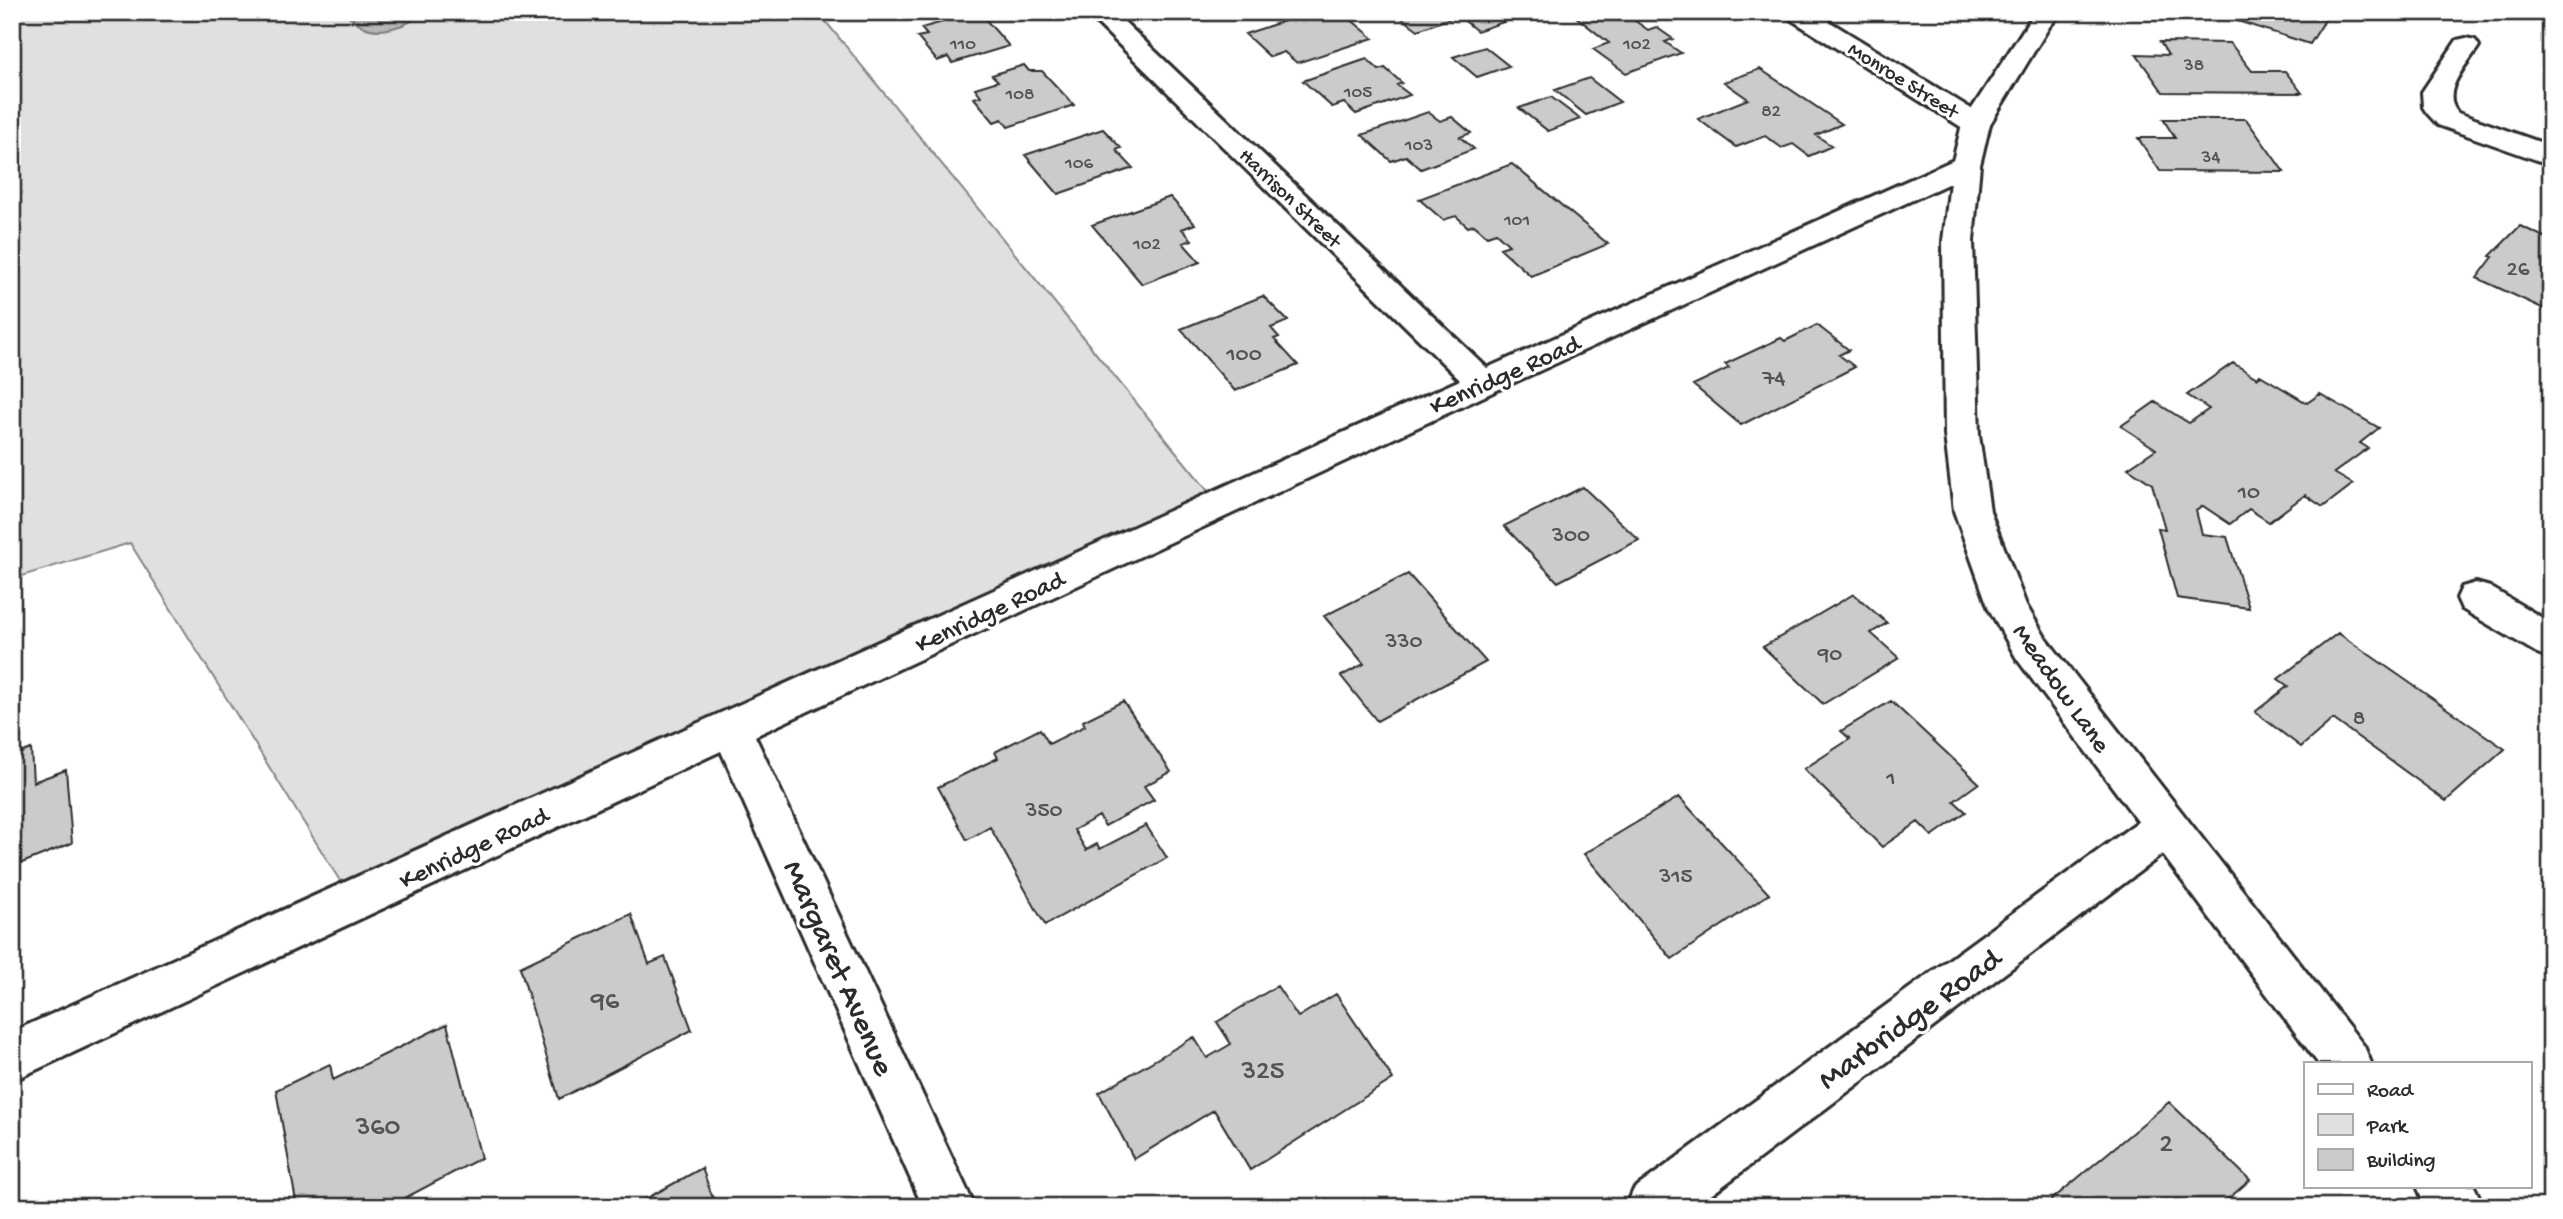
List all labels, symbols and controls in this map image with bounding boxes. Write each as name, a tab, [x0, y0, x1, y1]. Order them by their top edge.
house number: 110	[949, 34, 976, 57]
house number: 102	[1622, 34, 1651, 57]
street label: Monroe Street	[1842, 38, 1964, 127]
house number: 38	[2183, 55, 2204, 78]
house number: 105	[1343, 82, 1372, 105]
house number: 108	[1005, 84, 1034, 107]
house number: 82	[1761, 101, 1781, 124]
house number: 103	[1404, 135, 1433, 158]
street label: Harrison Street	[1232, 144, 1347, 256]
house number: 34	[2201, 147, 2220, 170]
house number: 106	[1064, 153, 1093, 176]
house number: 101	[1503, 210, 1530, 233]
house number: 102	[1132, 234, 1161, 257]
house number: 26	[2507, 257, 2530, 284]
street label: Kenridge Road	[1426, 329, 1587, 424]
house number: 100	[1225, 342, 1262, 369]
house number: 74	[1762, 366, 1786, 393]
house number: 10	[2237, 480, 2260, 507]
house number: 300	[1551, 523, 1590, 550]
street label: Kenridge Road	[911, 565, 1072, 662]
street label: Meadow Lane	[2003, 619, 2116, 761]
house number: 330	[1385, 629, 1422, 656]
house number: 90	[1817, 642, 1842, 669]
house number: 8	[2353, 706, 2365, 733]
house number: 1	[1885, 766, 1896, 793]
house number: 350	[1024, 798, 1063, 825]
street label: Kenridge Road	[395, 801, 556, 898]
street label: Margaret Avenue	[772, 855, 901, 1083]
house number: 315	[1658, 864, 1693, 891]
street label: Marbridge Road	[1812, 940, 2012, 1100]
house number: 96	[590, 986, 620, 1019]
house number: 325	[1241, 1056, 1284, 1089]
legend	[2304, 1062, 2532, 1188]
text: Road	[2367, 1080, 2415, 1105]
house number: 360	[355, 1112, 400, 1145]
text: Park	[2366, 1116, 2410, 1141]
house number: 2	[2159, 1129, 2173, 1162]
text: Building	[2366, 1150, 2436, 1175]

